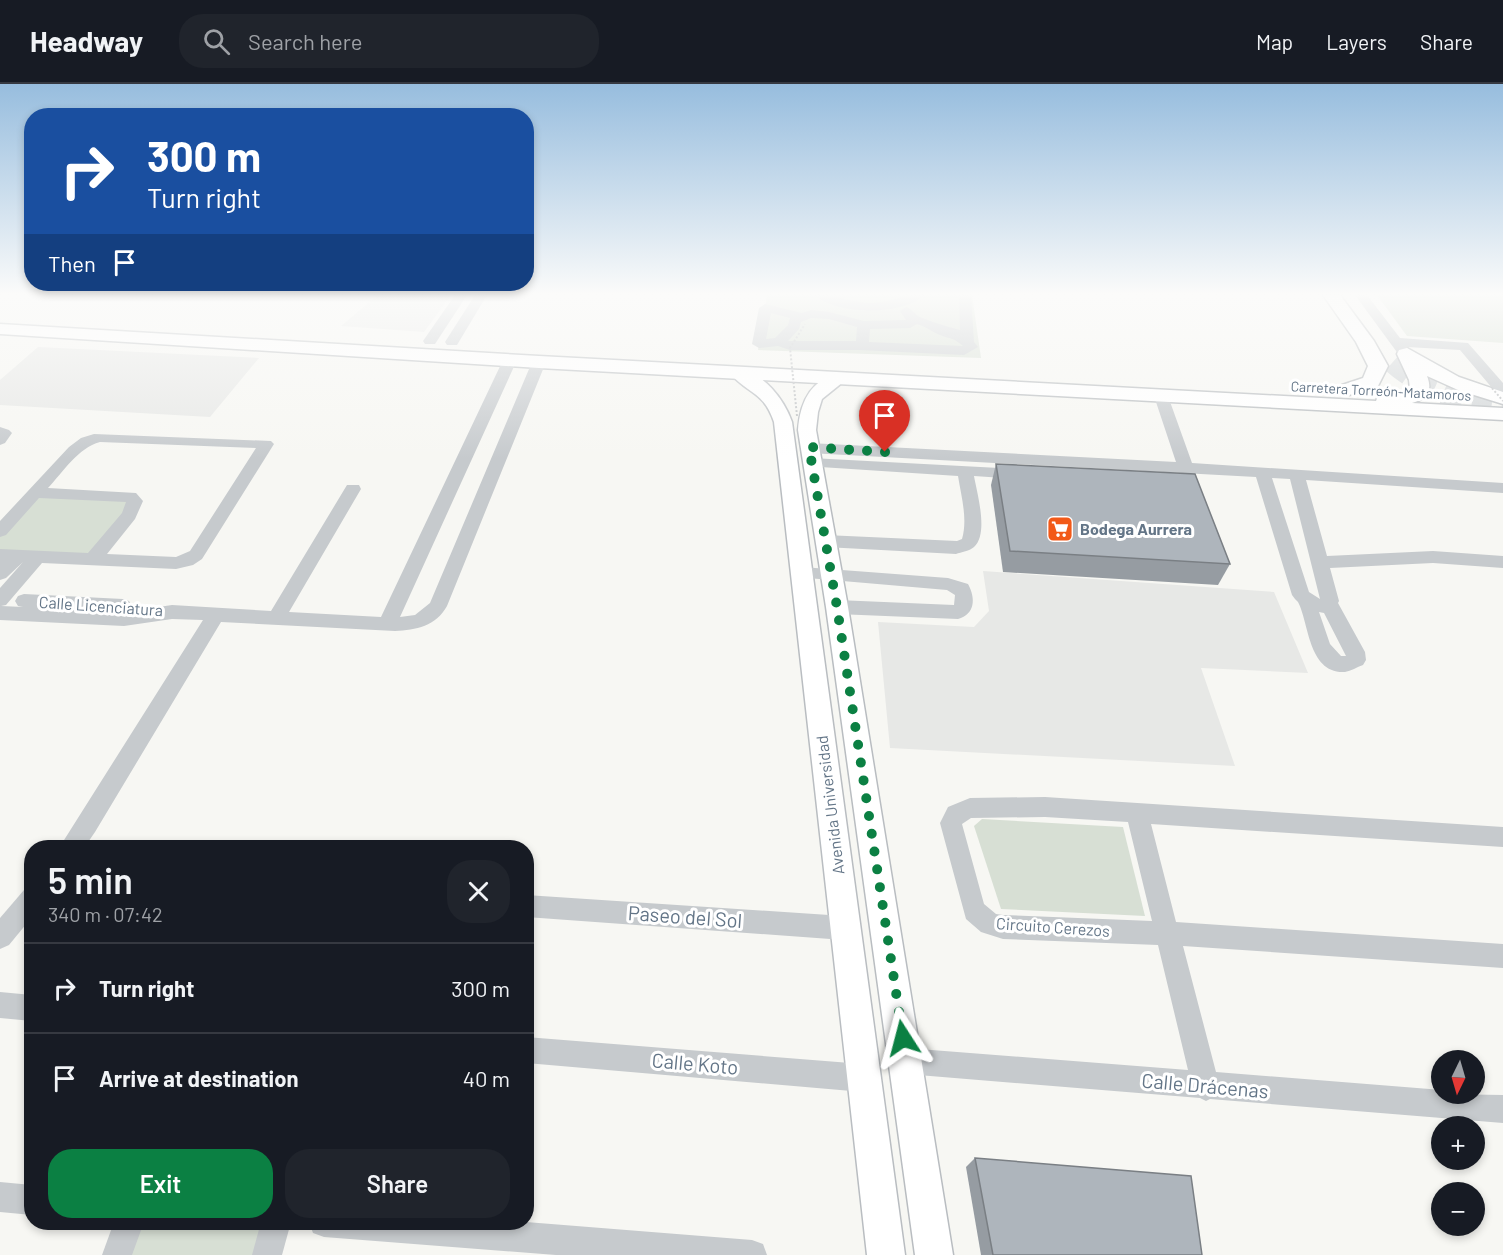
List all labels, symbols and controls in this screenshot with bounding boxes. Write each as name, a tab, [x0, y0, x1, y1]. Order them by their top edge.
search box	[179, 14, 599, 68]
text: Headway	[30, 24, 143, 58]
icon: search	[200, 25, 233, 58]
text: Search here	[248, 28, 362, 54]
text: Map	[1256, 29, 1293, 54]
text: Layers	[1326, 29, 1387, 54]
text: Share	[1420, 29, 1473, 54]
text: 300 m	[147, 130, 261, 180]
icon: right	[48, 132, 126, 210]
text: Turn right	[147, 181, 261, 213]
icon: arrive	[108, 246, 141, 279]
text: Then	[48, 250, 96, 276]
street label: Carretera Torreón-Matamoros	[1290, 377, 1472, 404]
pin	[859, 390, 910, 452]
icon: arrive	[868, 399, 901, 432]
supermarket icon: Bodega Aurrera	[1045, 514, 1075, 544]
place label: Bodega Aurrera	[1080, 519, 1192, 538]
street label: Calle Licenciatura	[38, 592, 164, 619]
street label: Avenida Universidad	[812, 734, 847, 876]
text: 5 min	[48, 858, 133, 901]
button: close	[447, 860, 510, 923]
street label: Paseo del Sol	[627, 900, 743, 932]
text: 340 m · 07:42	[48, 902, 163, 926]
street label: Circuito Cerezos	[995, 913, 1111, 940]
icon: right	[48, 972, 81, 1005]
text: Turn right	[99, 975, 194, 1001]
text: 300 m	[451, 975, 510, 1001]
position arrow	[871, 1006, 935, 1070]
street label: Calle Koto	[651, 1047, 739, 1079]
north arrow	[1431, 1050, 1485, 1104]
map controls	[1431, 1050, 1485, 1236]
icon: arrive	[48, 1062, 81, 1095]
text: Arrive at destination	[99, 1065, 298, 1091]
text: 40 m	[463, 1065, 510, 1091]
street label: Calle Drácenas	[1141, 1067, 1270, 1103]
button: +	[1431, 1116, 1485, 1170]
button: Exit	[48, 1149, 273, 1218]
button: Share	[285, 1149, 510, 1218]
button: −	[1431, 1182, 1485, 1236]

